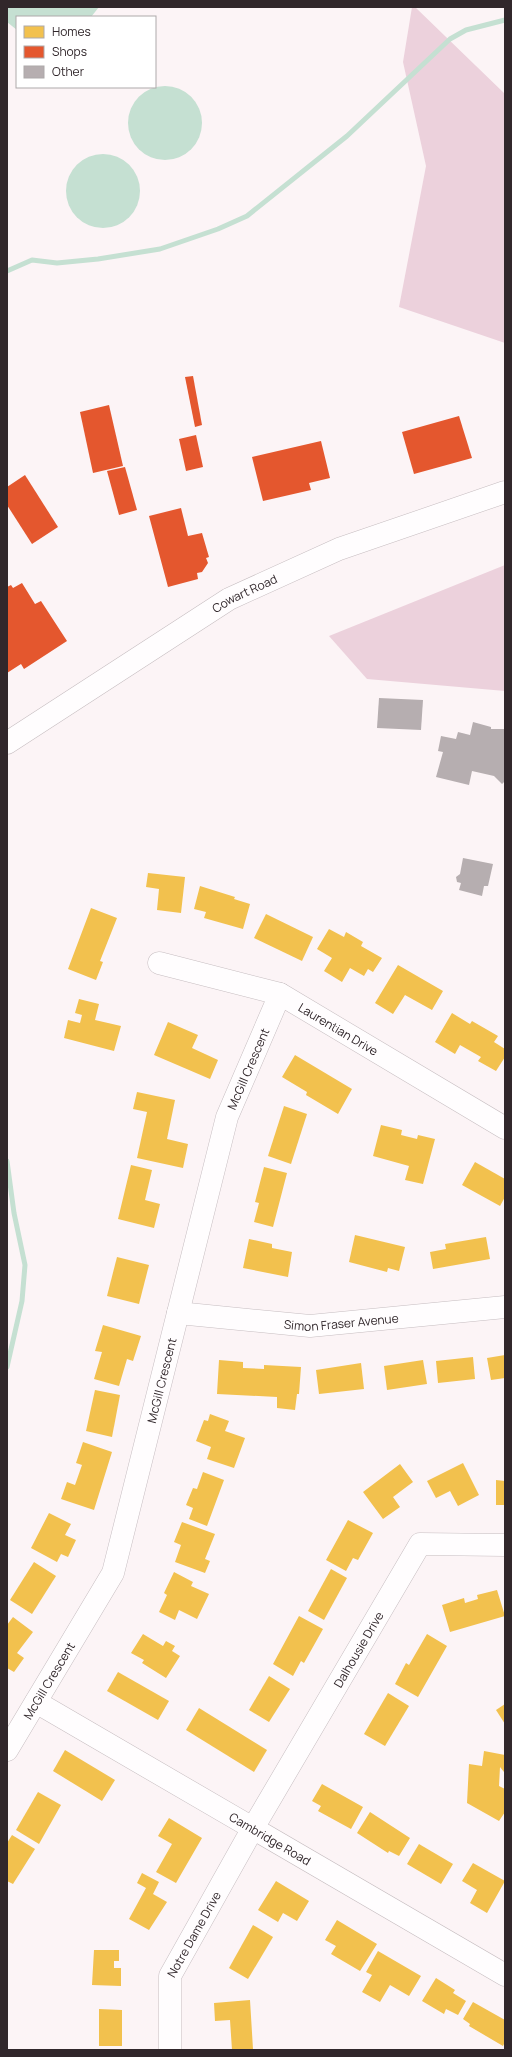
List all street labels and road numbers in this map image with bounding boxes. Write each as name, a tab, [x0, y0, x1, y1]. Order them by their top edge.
street label: Cowart Road	[208, 570, 280, 617]
street label: Laurentian Drive	[295, 998, 382, 1059]
street label: McGill Crescent	[223, 1025, 273, 1112]
street label: Simon Fraser Avenue	[283, 1309, 399, 1335]
street label: McGill Crescent	[142, 1336, 180, 1425]
street label: Dalhousie Drive	[329, 1608, 387, 1690]
street label: McGill Crescent	[19, 1638, 78, 1722]
street label: Cambridge Road	[226, 1808, 314, 1869]
street label: Notre Dame Drive	[163, 1888, 224, 1980]

